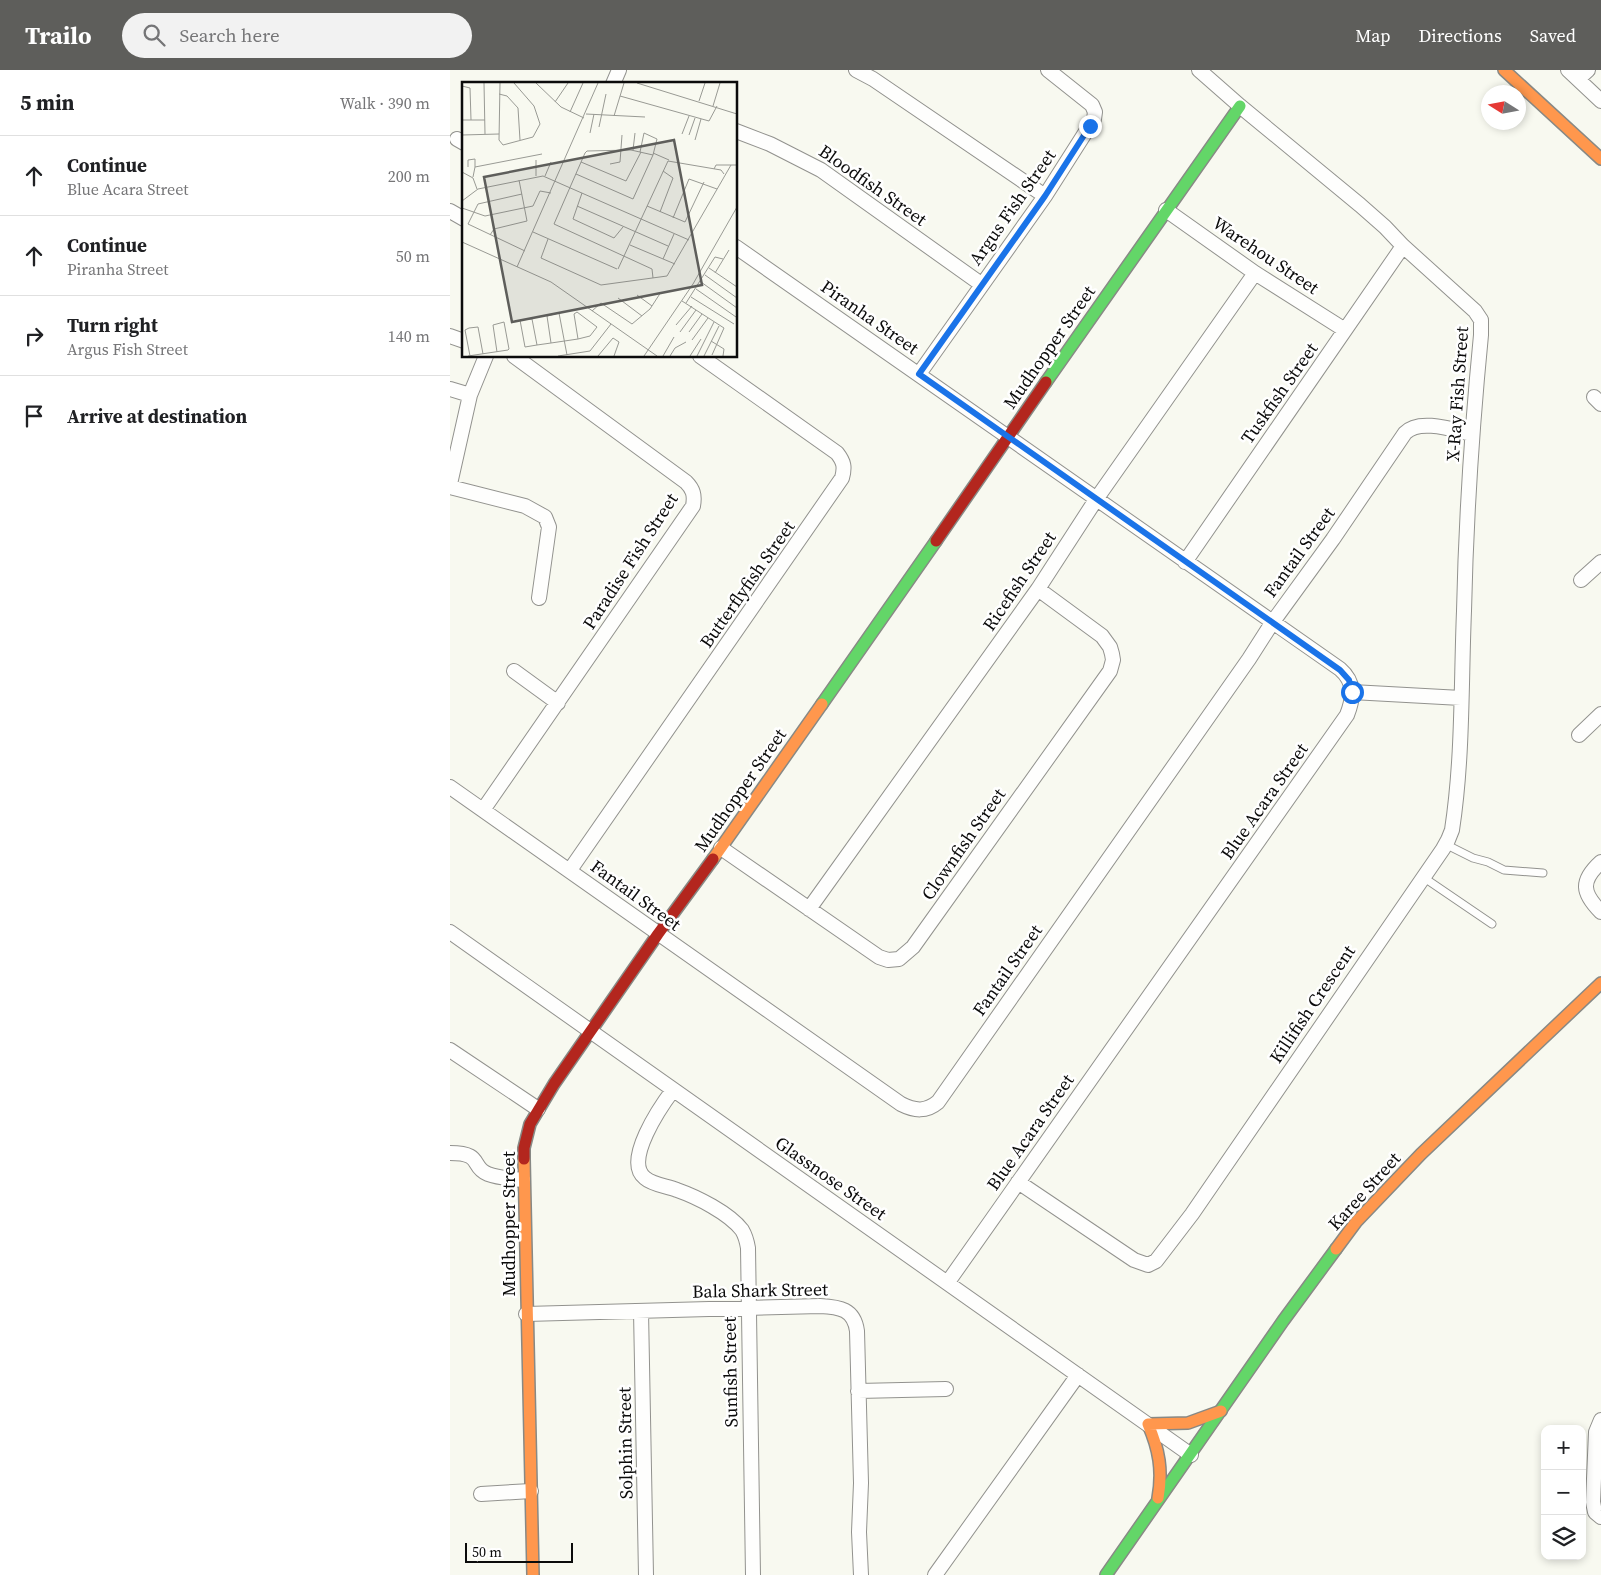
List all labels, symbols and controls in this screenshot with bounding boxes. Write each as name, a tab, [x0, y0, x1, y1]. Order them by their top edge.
search box	[122, 13, 472, 58]
text: Trailo	[25, 19, 92, 52]
icon: search	[140, 21, 168, 49]
text: Search here	[180, 22, 280, 48]
text: Map	[1355, 23, 1391, 48]
text: Directions	[1419, 23, 1502, 48]
text: Saved	[1530, 23, 1576, 48]
inset map	[462, 82, 738, 358]
north arrow	[1481, 85, 1526, 130]
text: 5 min	[20, 88, 75, 117]
text: Walk · 390 m	[340, 92, 430, 114]
route end	[1079, 115, 1102, 138]
street label: Bloodfish Street	[814, 138, 932, 232]
street label: Argus Fish Street	[963, 144, 1061, 270]
text: Continue	[67, 152, 147, 178]
icon: ahead	[20, 162, 48, 190]
text: 200 m	[388, 165, 430, 187]
text: Blue Acara Street	[67, 178, 189, 200]
street label: Warehou Street	[1208, 210, 1324, 300]
text: Continue	[67, 232, 147, 258]
icon: ahead	[20, 242, 48, 270]
text: 50 m	[396, 245, 430, 267]
text: Piranha Street	[67, 258, 169, 280]
street label: Piranha Street	[816, 274, 924, 360]
street label: Mudhopper Street	[997, 280, 1101, 414]
text: Turn right	[67, 312, 158, 338]
icon: right	[20, 322, 48, 350]
text: 140 m	[388, 325, 430, 347]
street label: X-Ray Fish Street	[1440, 325, 1474, 462]
street label: Tuskfish Street	[1235, 337, 1323, 449]
text: Argus Fish Street	[67, 338, 188, 360]
icon: arrive	[20, 402, 48, 430]
text: Arrive at destination	[67, 403, 247, 429]
street label: Paradise Fish Street	[577, 488, 684, 634]
street label: Fantail Street	[1258, 502, 1340, 602]
street label: Butterflyfish Street	[694, 515, 800, 653]
street label: Ricefish Street	[976, 526, 1062, 636]
route start	[1341, 681, 1364, 704]
street label: Mudhopper Street	[688, 723, 792, 857]
street label: Blue Acara Street	[1215, 738, 1314, 864]
street label: Clownfish Street	[915, 783, 1011, 905]
street label: Fantail Street	[586, 854, 686, 936]
street label: Fantail Street	[966, 919, 1048, 1021]
street label: Killifish Crescent	[1263, 940, 1361, 1068]
street label: Blue Acara Street	[981, 1069, 1080, 1195]
street label: Glassnose Street	[770, 1130, 892, 1226]
street label: Karee Street	[1322, 1146, 1406, 1236]
street label: Mudhopper Street	[496, 1151, 521, 1297]
street label: Bala Shark Street	[692, 1276, 828, 1304]
street label: Sunfish Street	[717, 1316, 743, 1427]
street label: Solphin Street	[612, 1387, 638, 1499]
map controls	[1541, 1425, 1586, 1560]
button: +	[1541, 1425, 1586, 1470]
button: −	[1541, 1470, 1586, 1515]
button: layers	[1541, 1515, 1586, 1560]
scale bar	[465, 1540, 572, 1563]
text: 50 m	[472, 1542, 502, 1562]

